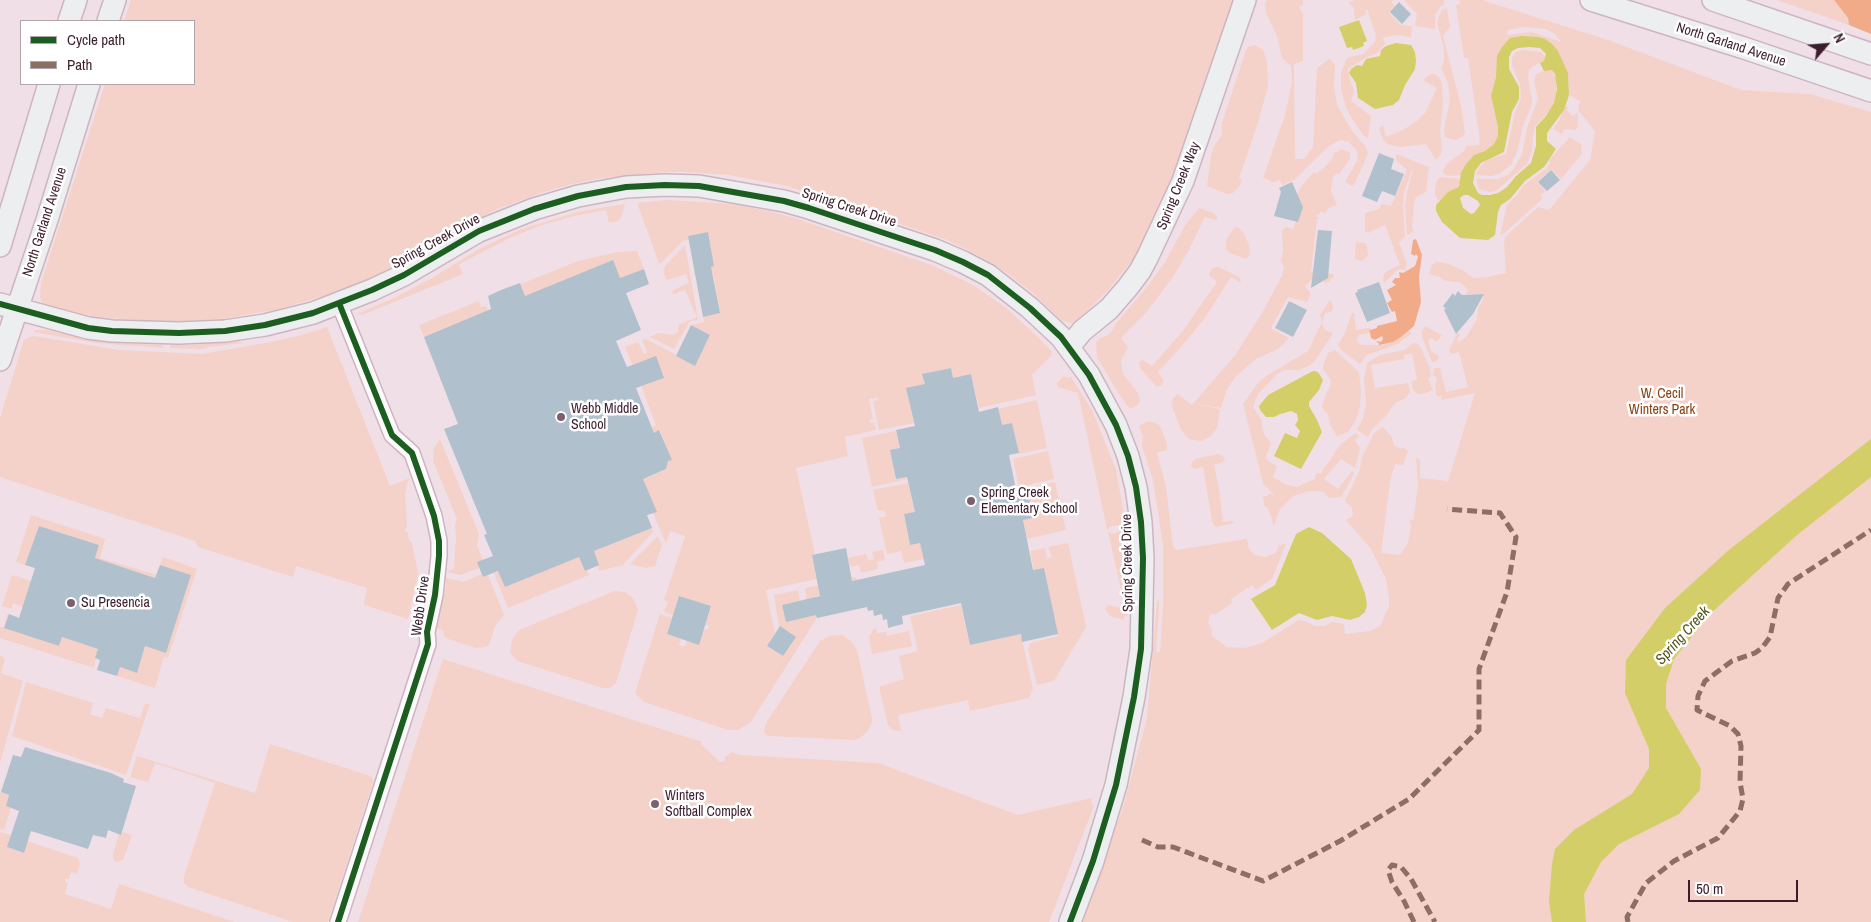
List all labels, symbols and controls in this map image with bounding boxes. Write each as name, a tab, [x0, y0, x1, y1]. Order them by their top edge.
street label: North Garland Avenue	[1674, 19, 1788, 71]
legend	[20, 20, 195, 85]
north arrow	[1801, 20, 1851, 70]
text: Cycle path	[67, 29, 125, 50]
text: N	[1829, 30, 1849, 46]
text: Path	[67, 54, 92, 75]
street label: Spring Creek Way	[1154, 140, 1204, 232]
street label: North Garland Avenue	[19, 165, 71, 279]
street label: Spring Creek Drive	[800, 185, 898, 231]
street label: Spring Creek Drive	[389, 211, 483, 273]
park label: W. Cecil Winters Park	[1629, 386, 1695, 418]
place label: Webb Middle School	[571, 401, 638, 434]
marker: Webb Middle School	[555, 411, 567, 423]
place label: Spring Creek Elementary School	[981, 485, 1077, 518]
marker: Spring Creek Elementary School	[965, 495, 977, 507]
street label: Spring Creek Drive	[1119, 514, 1137, 612]
street label: Webb Drive	[408, 575, 434, 637]
place label: Su Presencia	[81, 595, 150, 611]
marker: Su Presencia	[65, 597, 77, 609]
water label: Spring Creek	[1652, 603, 1714, 669]
place label: Winters Softball Complex	[665, 788, 752, 820]
marker: Winters Softball Complex	[649, 798, 661, 810]
scale bar	[1691, 870, 1801, 902]
text: 50 m	[1696, 878, 1723, 899]

